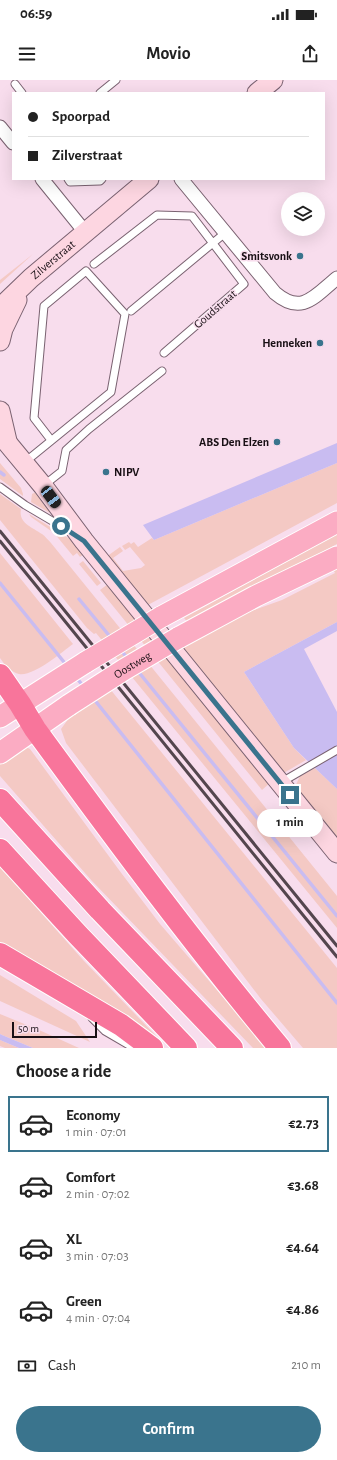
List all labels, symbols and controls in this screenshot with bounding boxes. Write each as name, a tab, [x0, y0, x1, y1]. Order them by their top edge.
text: 06:59	[20, 6, 52, 21]
icon: menu	[16, 43, 38, 65]
icon: share	[299, 43, 321, 65]
text: Movio	[146, 45, 191, 63]
text: Spoorpad	[52, 109, 110, 124]
text: Zilverstraat	[52, 148, 122, 163]
map controls	[281, 192, 325, 236]
button: layers	[281, 192, 325, 236]
street label: Zilverstraat	[29, 238, 77, 281]
place label: Smitsvonk	[241, 250, 292, 262]
marker: Smitsvonk	[295, 251, 305, 261]
street label: Goudstraat	[191, 287, 239, 331]
place label: Henneken	[262, 337, 312, 349]
marker: Henneken	[315, 338, 325, 348]
place label: ABS Den Elzen	[199, 436, 269, 448]
marker: ABS Den Elzen	[272, 437, 282, 447]
place label: NIPV	[114, 466, 140, 478]
marker: NIPV	[101, 467, 111, 477]
car	[39, 484, 63, 510]
route start	[52, 517, 70, 535]
street label: Oostweg	[112, 649, 153, 681]
route end	[281, 786, 299, 804]
callout: 1 min	[257, 809, 323, 837]
text: 1 min	[276, 816, 304, 829]
scale bar	[12, 1020, 97, 1039]
text: 50 m	[18, 1023, 39, 1034]
text: Choose a ride	[16, 1063, 111, 1081]
icon: car	[18, 1106, 54, 1142]
text: Economy	[66, 1108, 120, 1123]
text: €2.73	[289, 1116, 319, 1131]
text: 1 min · 07:01	[66, 1126, 127, 1139]
icon: car	[18, 1168, 54, 1204]
text: Comfort	[66, 1170, 115, 1185]
text: €3.68	[287, 1178, 319, 1193]
text: 2 min · 07:02	[66, 1188, 130, 1201]
icon: car	[18, 1230, 54, 1266]
text: XL	[66, 1232, 82, 1247]
text: €4.64	[286, 1240, 319, 1255]
text: 3 min · 07:03	[66, 1250, 129, 1263]
icon: car	[18, 1292, 54, 1328]
text: Green	[66, 1294, 102, 1309]
text: €4.86	[286, 1302, 319, 1317]
text: 4 min · 07:04	[66, 1312, 130, 1325]
icon: cash	[16, 1355, 38, 1377]
text: Cash	[48, 1358, 76, 1373]
text: 210 m	[291, 1359, 321, 1372]
button: Confirm	[16, 1406, 321, 1452]

